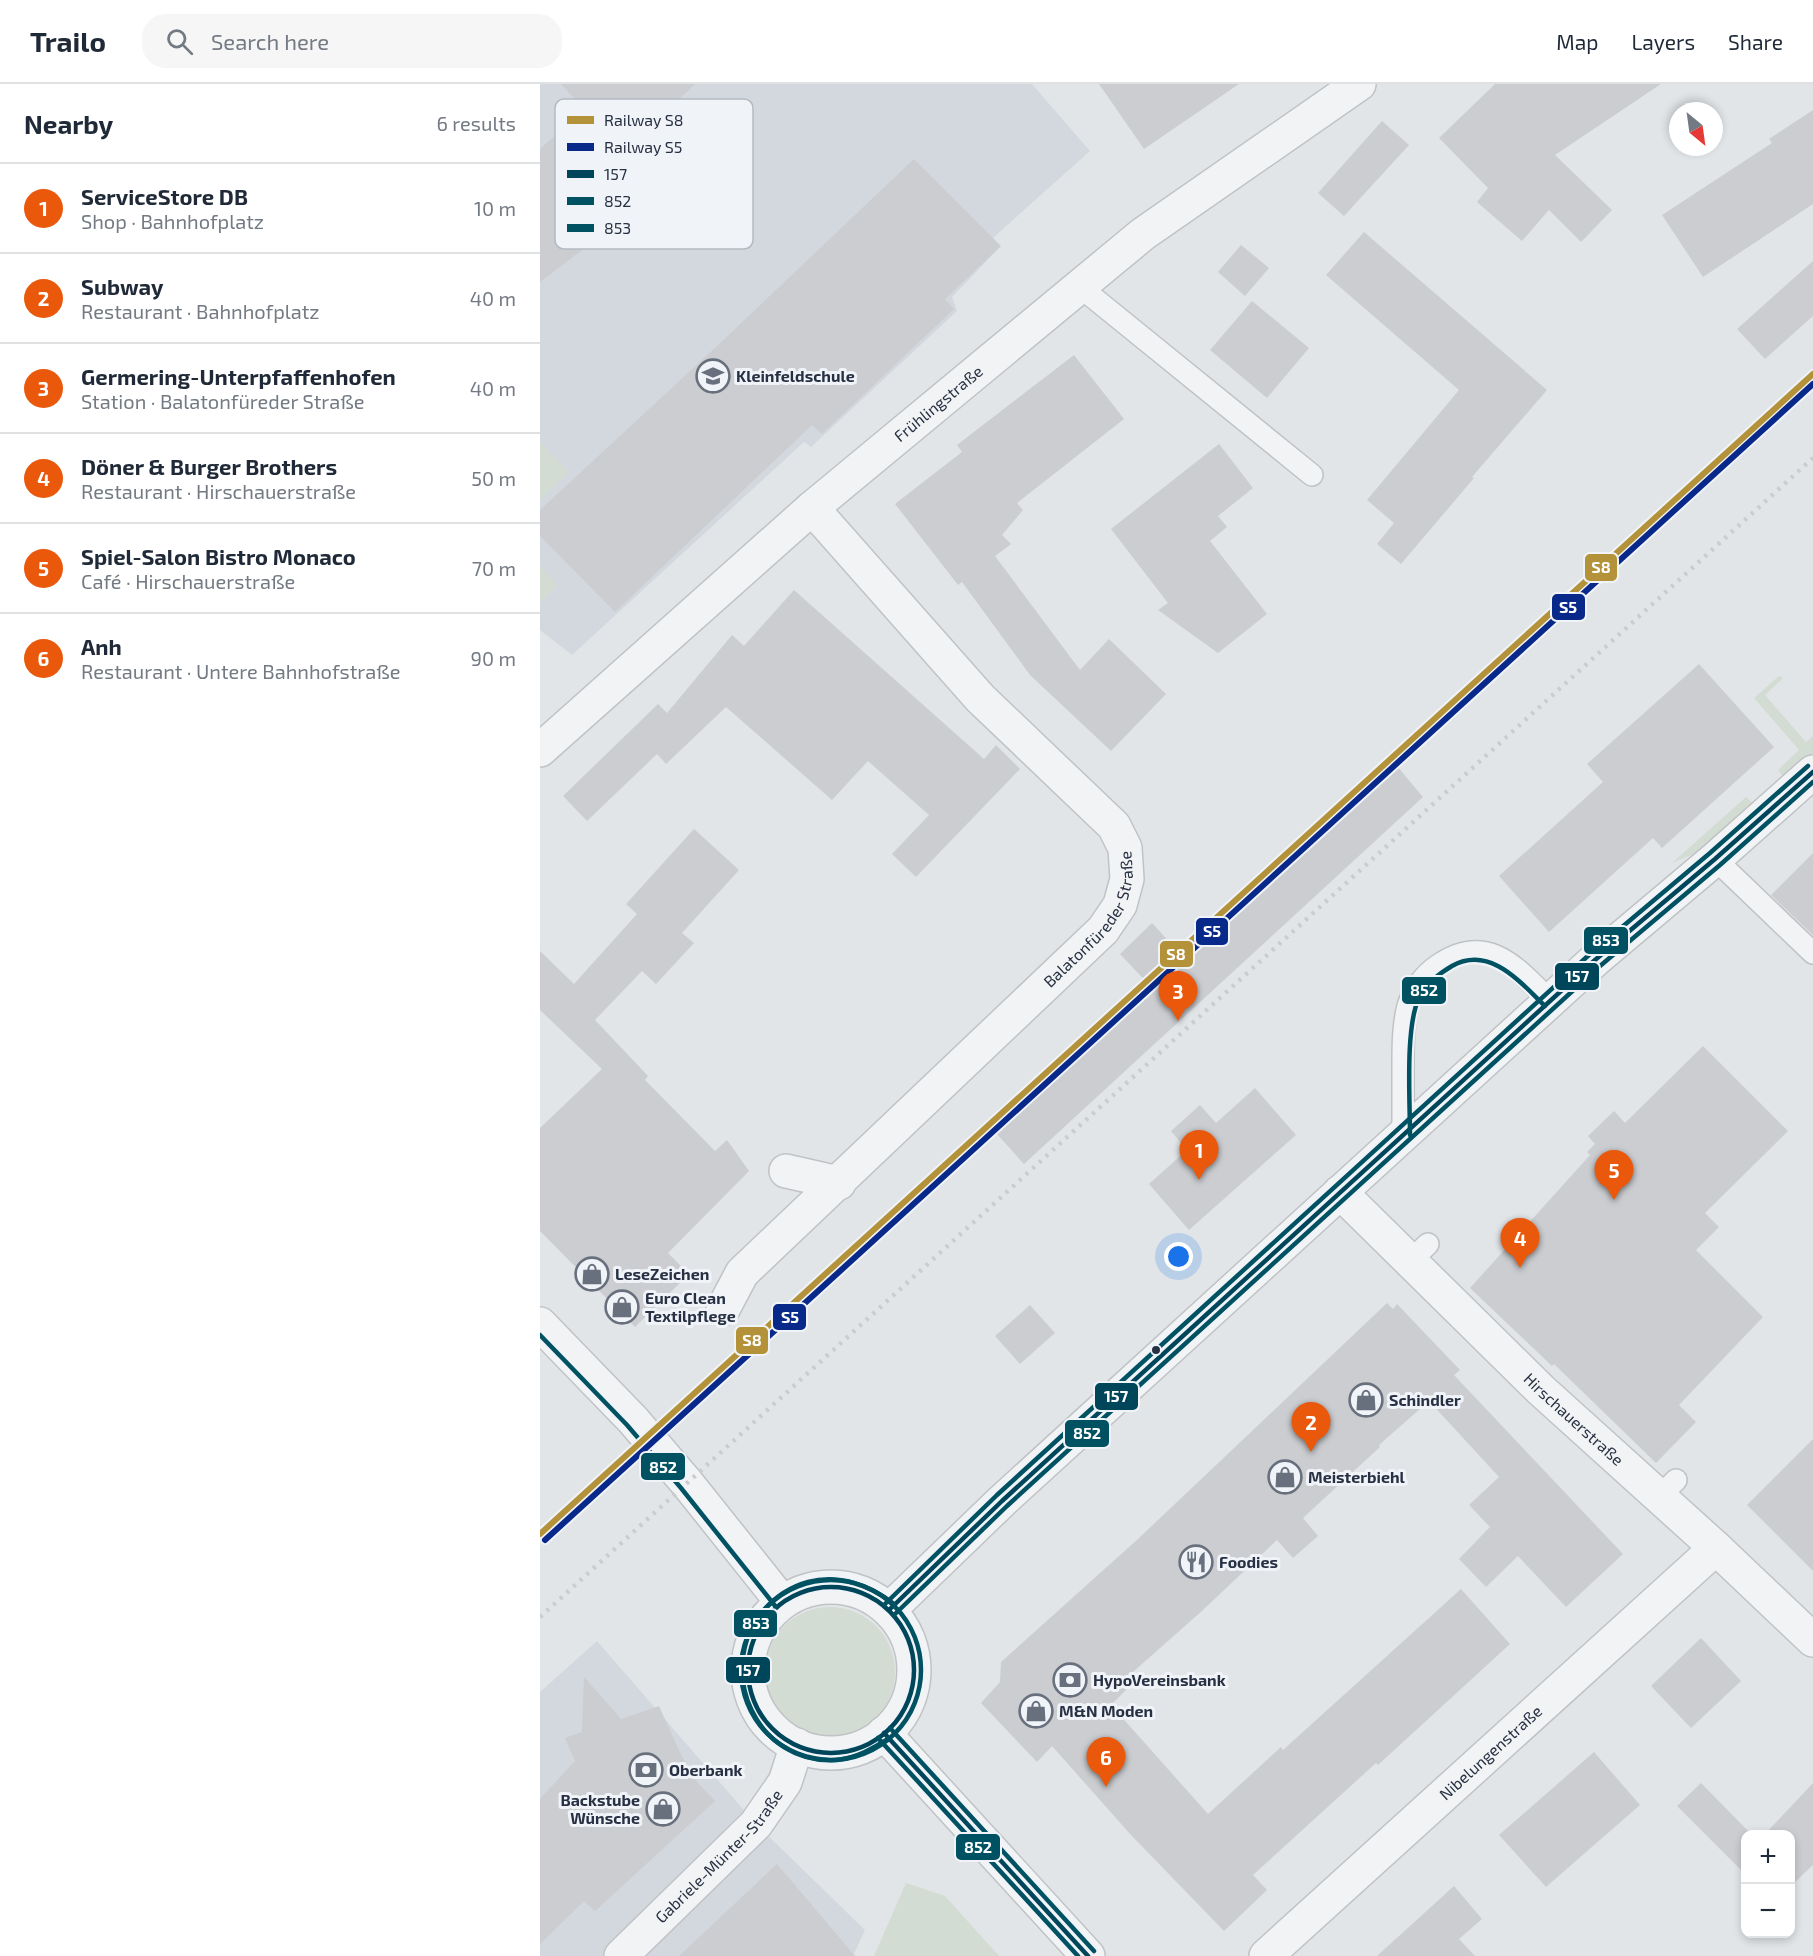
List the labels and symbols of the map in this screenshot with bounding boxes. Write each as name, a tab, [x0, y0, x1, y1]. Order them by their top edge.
legend	[555, 99, 753, 249]
north arrow	[1669, 102, 1723, 156]
text: Railway S8	[604, 110, 683, 129]
text: Railway S5	[604, 137, 682, 156]
text: 157	[604, 164, 627, 183]
text: 852	[604, 191, 631, 210]
text: 853	[604, 218, 631, 237]
school or university icon: Kleinfeldschule	[695, 358, 731, 394]
street label: Frühlingstraße	[890, 361, 986, 445]
place label: Kleinfeldschule	[736, 366, 855, 385]
line badge: S8	[1584, 553, 1618, 582]
text: S8	[1591, 557, 1611, 576]
line badge: S5	[1551, 593, 1586, 621]
text: S5	[1559, 597, 1577, 616]
street label: Balatonfüreder Straße	[1039, 850, 1136, 991]
line badge: S5	[1195, 917, 1229, 946]
text: S5	[1203, 921, 1221, 940]
line badge: 853	[1583, 926, 1629, 955]
text: 853	[1592, 930, 1620, 949]
line badge: S8	[1159, 940, 1194, 968]
text: S8	[1166, 944, 1186, 963]
line badge: 157	[1554, 962, 1600, 991]
text: 157	[1565, 966, 1590, 985]
pin: 3	[1158, 972, 1198, 1021]
line badge: 852	[1401, 976, 1447, 1005]
text: 852	[1410, 980, 1438, 999]
pin: 1	[1180, 1130, 1218, 1180]
pin: 5	[1594, 1150, 1634, 1200]
pin: 4	[1500, 1218, 1540, 1268]
your location	[1164, 1242, 1193, 1271]
shop icon: LeseZeichen	[574, 1256, 610, 1292]
place label: LeseZeichen	[615, 1264, 709, 1283]
place label: Euro Clean Textilpflege	[645, 1288, 736, 1325]
shop icon: Euro Clean Textilpflege	[604, 1289, 640, 1325]
line badge: S5	[772, 1303, 807, 1331]
text: S5	[781, 1307, 799, 1326]
line badge: S8	[735, 1326, 769, 1355]
text: S8	[742, 1330, 762, 1349]
unlabelled marker	[1150, 1344, 1162, 1356]
street label: Hirschauerstraße	[1520, 1369, 1628, 1469]
line badge: 157	[1094, 1382, 1139, 1411]
shop icon: Schindler	[1348, 1382, 1384, 1418]
text: 157	[1104, 1386, 1129, 1405]
place label: Schindler	[1389, 1390, 1461, 1409]
pin: 2	[1292, 1402, 1330, 1452]
line badge: 852	[1064, 1419, 1110, 1448]
text: 852	[1073, 1423, 1101, 1442]
line badge: 852	[640, 1452, 686, 1481]
text: 852	[649, 1457, 677, 1476]
shop icon: Meisterbiehl	[1267, 1459, 1303, 1495]
place label: Meisterbiehl	[1308, 1467, 1406, 1486]
restaurant icon: Foodies	[1178, 1544, 1214, 1580]
place label: Foodies	[1219, 1552, 1278, 1571]
line badge: 853	[733, 1609, 778, 1638]
text: 853	[742, 1613, 770, 1632]
line badge: 157	[725, 1656, 771, 1684]
text: 157	[736, 1660, 761, 1679]
bank icon: HypoVereinsbank	[1052, 1662, 1088, 1698]
place label: HypoVereinsbank	[1093, 1670, 1226, 1690]
shop icon: M&N Moden	[1018, 1693, 1054, 1729]
place label: M&N Moden	[1059, 1701, 1153, 1720]
street label: Nibelungenstraße	[1435, 1701, 1545, 1803]
pin: 6	[1086, 1738, 1126, 1787]
bank icon: Oberbank	[628, 1752, 664, 1788]
place label: Oberbank	[669, 1760, 743, 1779]
street label: Gabriele-Münter-Straße	[651, 1786, 786, 1926]
place label: Backstube Wünsche	[560, 1790, 640, 1827]
shop icon: Backstube Wünsche	[645, 1791, 681, 1827]
line badge: 852	[955, 1833, 1001, 1861]
text: 852	[964, 1837, 992, 1856]

